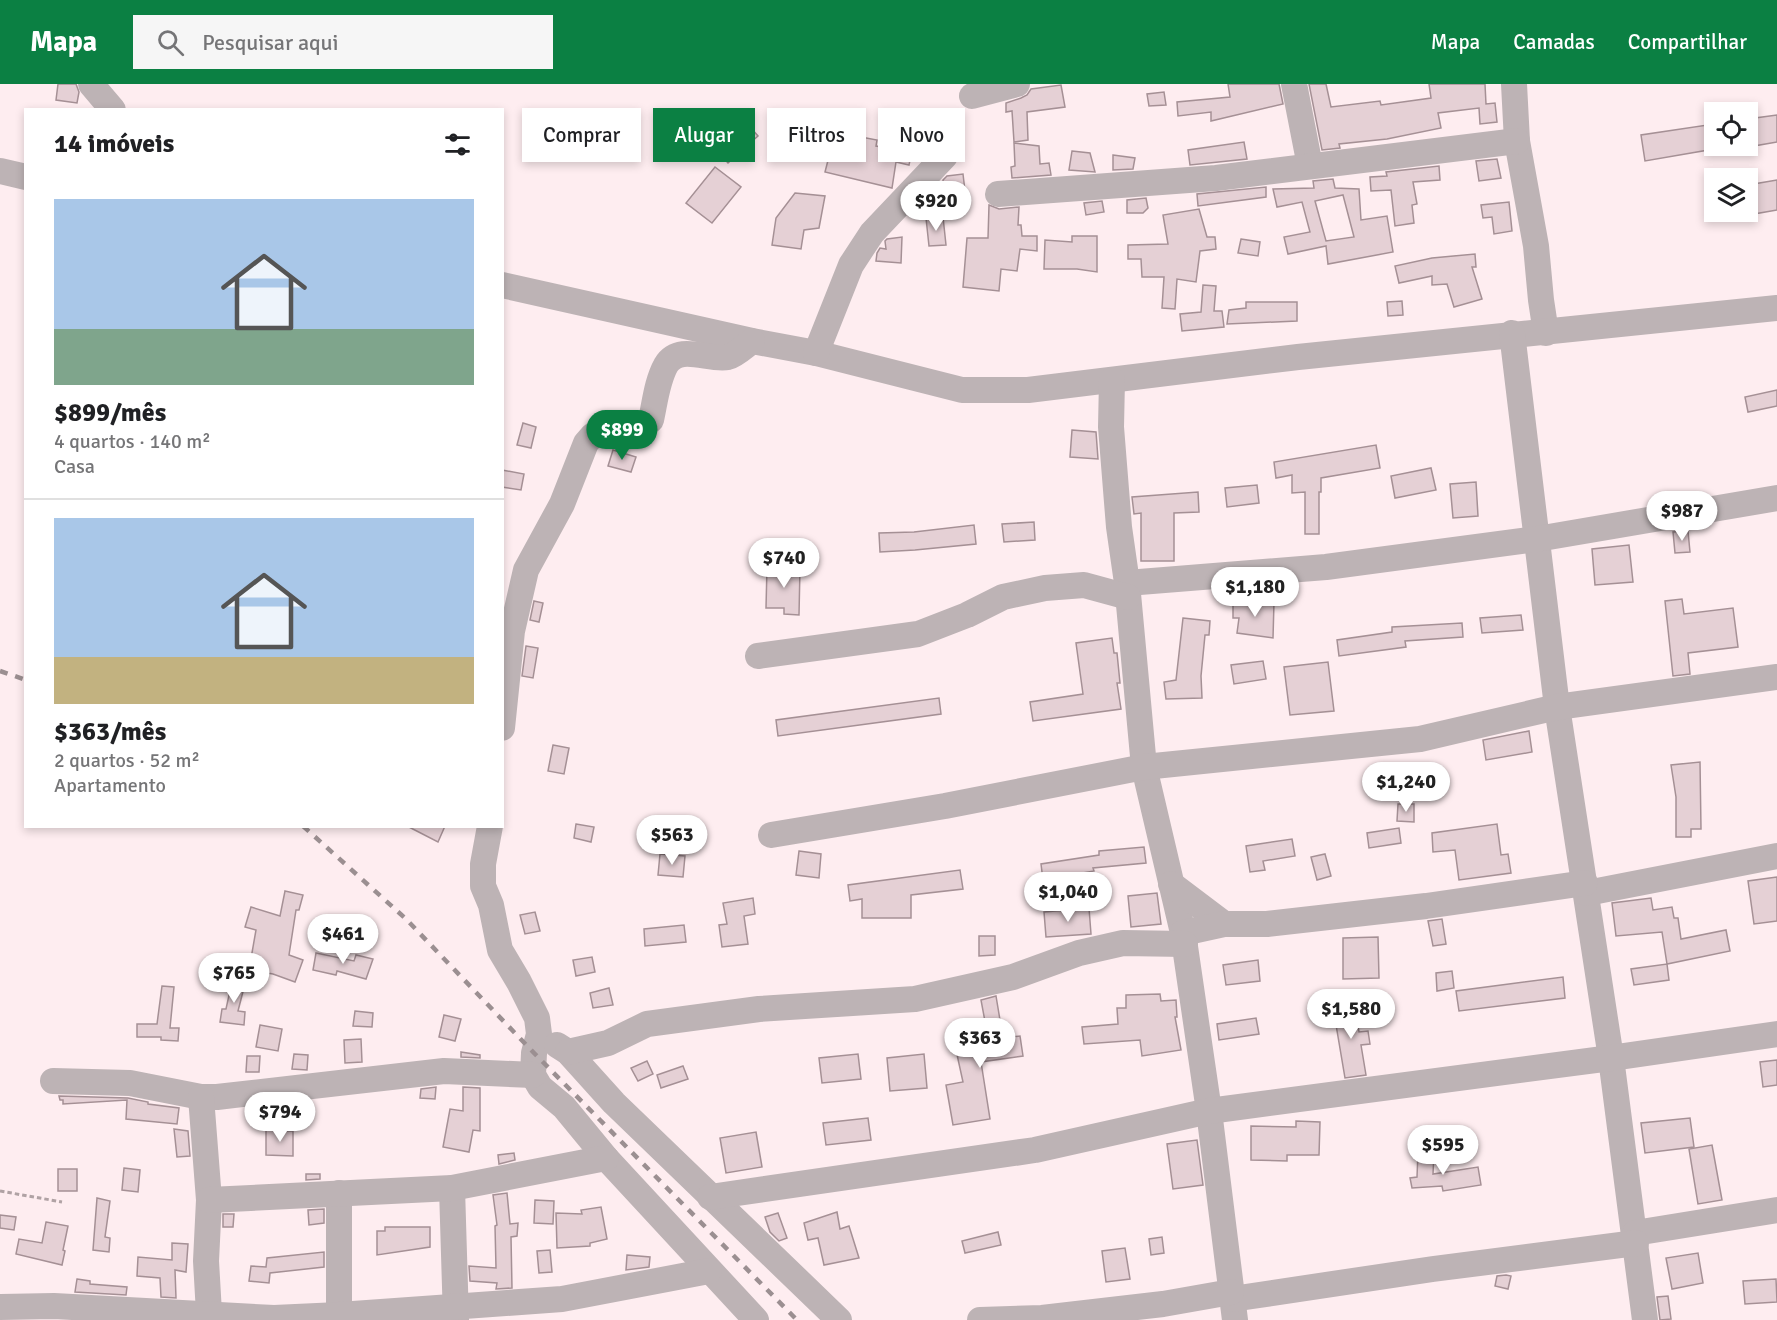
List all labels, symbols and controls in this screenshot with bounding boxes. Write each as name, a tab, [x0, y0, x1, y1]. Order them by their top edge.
search box	[133, 15, 553, 69]
text: Mapa	[30, 25, 97, 59]
icon: search	[154, 26, 187, 59]
text: Pesquisar aqui	[202, 29, 339, 56]
text: Mapa	[1431, 29, 1480, 55]
text: Camadas	[1513, 29, 1595, 55]
text: Compartilhar	[1628, 29, 1747, 55]
map controls	[1704, 102, 1758, 222]
button: locate	[1704, 102, 1758, 156]
chip: Comprar	[522, 108, 641, 162]
chip: Alugar	[653, 108, 755, 162]
chip: Filtros	[767, 108, 866, 162]
chip: Novo	[878, 108, 965, 162]
text: 14 imóveis	[54, 128, 174, 160]
icon: filters	[441, 128, 474, 161]
button: layers	[1704, 168, 1758, 222]
pin: $920	[900, 181, 972, 232]
text: $920	[914, 188, 958, 213]
icon: home	[210, 238, 318, 346]
text: $899/mês	[54, 397, 166, 429]
pin: $899	[586, 410, 658, 461]
text: $899	[600, 417, 644, 442]
text: 4 quartos · 140 m²	[54, 429, 211, 454]
text: Casa	[54, 454, 95, 479]
pin: $987	[1646, 491, 1718, 542]
text: $987	[1660, 498, 1704, 523]
pin: $740	[748, 538, 820, 589]
text: $740	[762, 545, 806, 570]
icon: home	[210, 557, 318, 665]
pin: $1,180	[1206, 567, 1304, 618]
text: $1,180	[1225, 574, 1285, 599]
text: $363/mês	[54, 716, 166, 748]
text: 2 quartos · 52 m²	[54, 748, 200, 773]
pin: $1,240	[1357, 762, 1455, 813]
text: $1,240	[1376, 769, 1436, 794]
text: Apartamento	[54, 773, 166, 798]
pin: $563	[636, 815, 708, 866]
text: $563	[650, 822, 694, 847]
pin: $1,040	[1019, 872, 1117, 923]
text: $1,040	[1038, 879, 1098, 904]
pin: $461	[307, 914, 379, 965]
text: $461	[321, 921, 365, 946]
pin: $765	[198, 953, 270, 1004]
text: $765	[212, 960, 256, 985]
pin: $1,580	[1302, 989, 1400, 1040]
text: $1,580	[1321, 996, 1381, 1021]
pin: $363	[944, 1018, 1016, 1069]
text: $363	[958, 1025, 1002, 1050]
pin: $794	[244, 1092, 316, 1143]
text: $794	[258, 1099, 302, 1124]
pin: $595	[1407, 1125, 1479, 1176]
text: $595	[1421, 1132, 1465, 1157]

